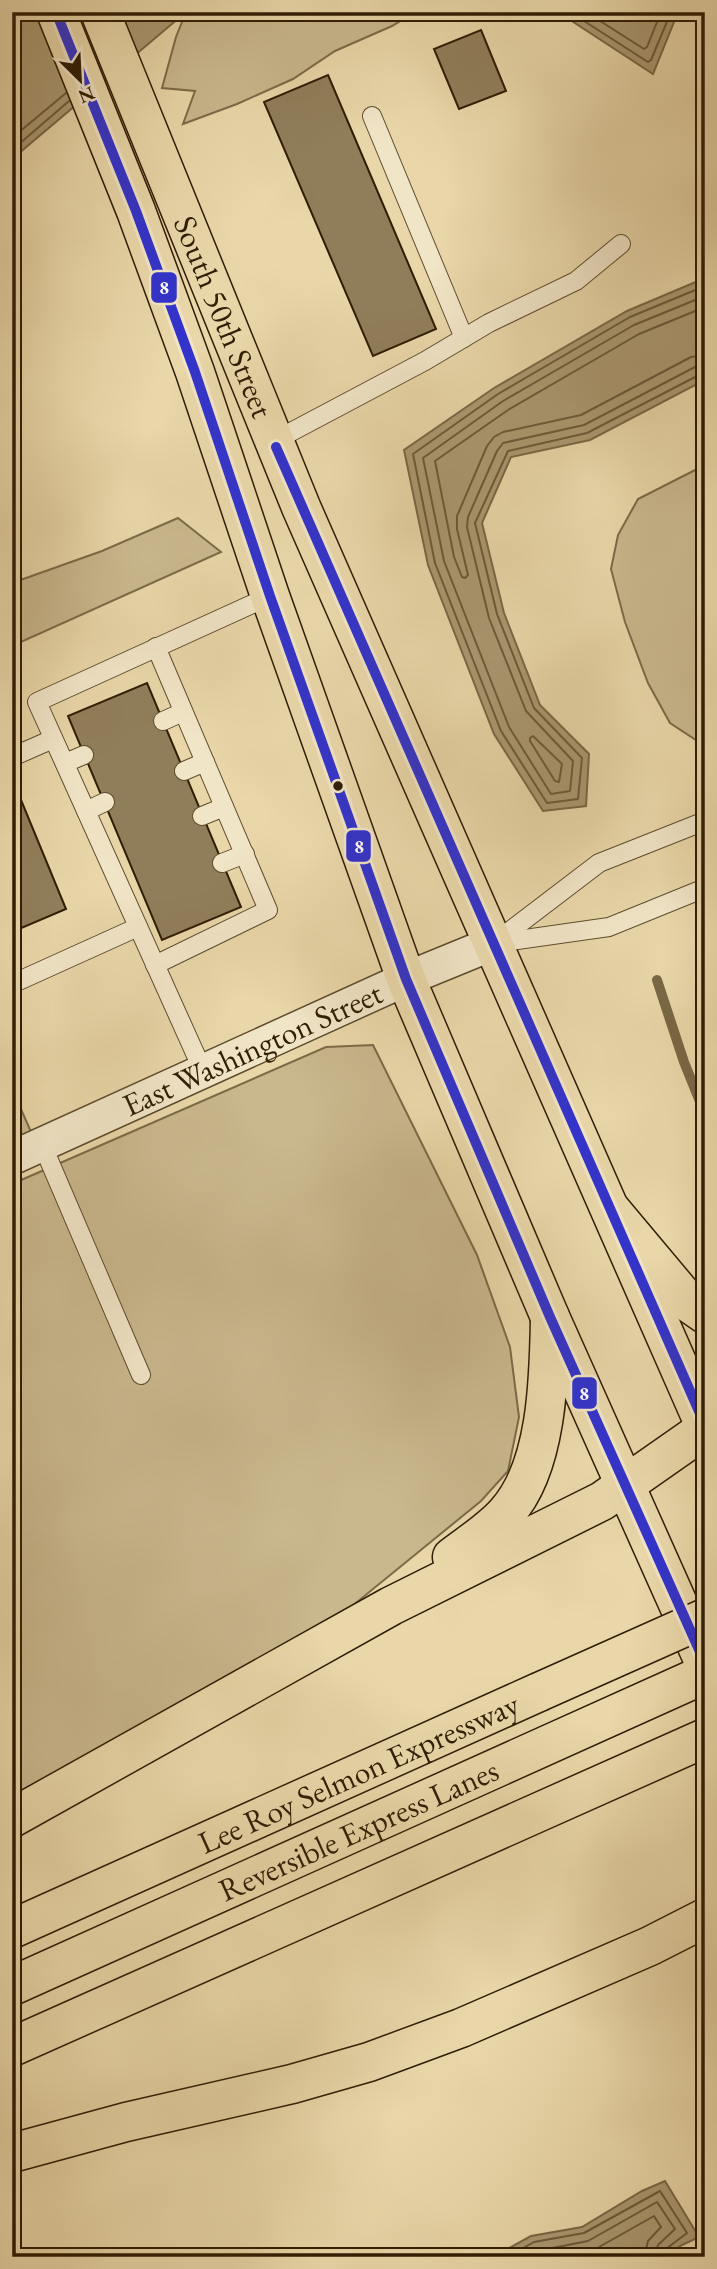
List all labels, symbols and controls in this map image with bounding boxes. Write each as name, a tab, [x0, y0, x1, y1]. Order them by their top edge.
north arrow	[46, 46, 116, 116]
text: N	[74, 81, 99, 110]
street label: South 50th Street	[164, 209, 284, 424]
line badge: 8	[150, 271, 178, 304]
text: 8	[159, 275, 169, 300]
unlabelled marker	[331, 779, 345, 793]
line badge: 8	[345, 829, 372, 863]
text: 8	[354, 834, 364, 859]
street label: East Washington Street	[116, 972, 389, 1126]
line badge: 8	[571, 1376, 598, 1410]
text: 8	[579, 1381, 589, 1406]
street label: Lee Roy Selmon Expressway	[192, 1682, 527, 1864]
street label: Reversible Express Lanes	[212, 1749, 505, 1911]

